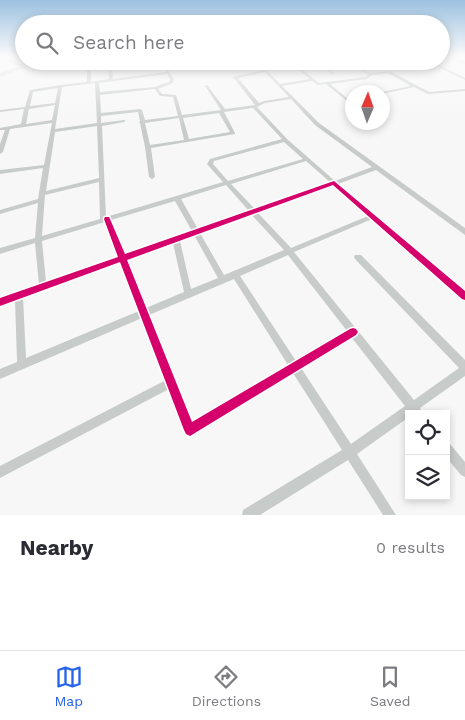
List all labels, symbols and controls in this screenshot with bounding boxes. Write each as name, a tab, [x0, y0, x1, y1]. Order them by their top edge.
search box	[15, 15, 450, 70]
icon: search	[33, 29, 61, 57]
text: Search here	[73, 31, 184, 54]
north arrow	[345, 85, 390, 130]
map controls	[405, 410, 450, 500]
button: locate	[405, 410, 450, 455]
button: layers	[405, 455, 450, 500]
text: Nearby	[20, 535, 93, 560]
text: 0 results	[376, 538, 445, 557]
tab: Map	[54, 663, 83, 709]
tab: Directions	[192, 663, 261, 709]
tab: Saved	[370, 663, 411, 709]

